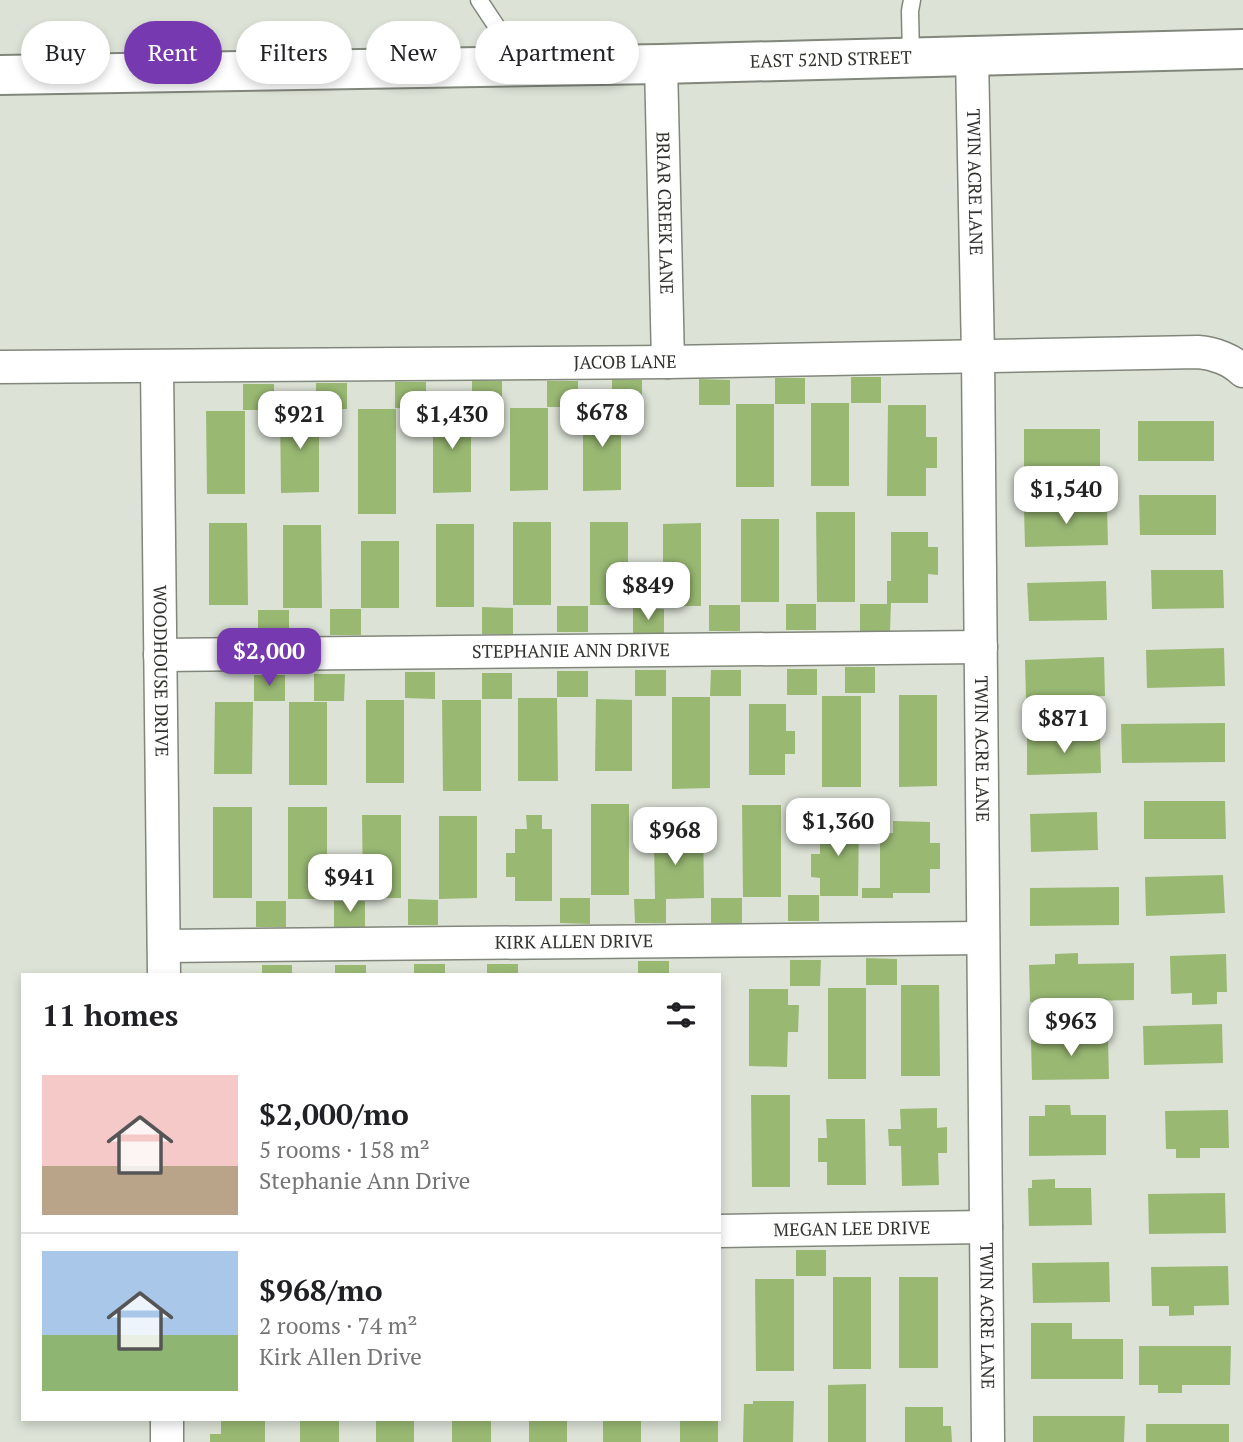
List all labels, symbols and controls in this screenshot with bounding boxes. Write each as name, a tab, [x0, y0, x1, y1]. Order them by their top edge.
chip: Buy	[21, 21, 110, 84]
chip: Rent	[124, 21, 222, 84]
chip: Filters	[236, 21, 352, 84]
chip: New	[366, 21, 461, 84]
chip: Apartment	[475, 21, 639, 84]
street label: EAST 52ND STREET	[750, 45, 912, 73]
street label: TWIN ACRE LANE	[962, 108, 989, 256]
street label: BRIAR CREEK LANE	[652, 131, 679, 295]
street label: JACOB LANE	[573, 349, 677, 374]
pin: $678	[561, 390, 643, 449]
pin: $921	[259, 392, 341, 451]
pin: $1,430	[395, 392, 509, 451]
text: $678	[576, 396, 628, 427]
text: $921	[274, 398, 326, 429]
text: $1,430	[416, 398, 488, 429]
pin: $1,540	[1009, 466, 1123, 526]
text: $1,540	[1030, 473, 1102, 504]
pin: $849	[607, 562, 689, 622]
text: $849	[622, 569, 674, 600]
street label: WOODHOUSE DRIVE	[149, 585, 174, 757]
pin: $2,000	[212, 628, 326, 688]
text: $2,000	[233, 635, 305, 666]
street label: STEPHANIE ANN DRIVE	[472, 637, 670, 663]
street label: TWIN ACRE LANE	[970, 675, 995, 822]
pin: $871	[1023, 696, 1105, 755]
text: $871	[1038, 702, 1090, 733]
pin: $1,360	[781, 798, 895, 858]
text: $1,360	[802, 805, 874, 836]
pin: $968	[634, 808, 716, 867]
text: $968	[649, 814, 701, 845]
pin: $941	[309, 855, 391, 914]
text: $941	[324, 861, 376, 892]
street label: KIRK ALLEN DRIVE	[495, 928, 653, 954]
text: 11 homes	[42, 995, 178, 1035]
icon: filters	[662, 996, 700, 1034]
pin: $963	[1030, 998, 1112, 1058]
text: $963	[1045, 1005, 1097, 1036]
text: $2,000/mo	[259, 1094, 409, 1134]
icon: home	[98, 1103, 182, 1187]
text: 5 rooms · 158 m²	[259, 1134, 430, 1165]
text: Stephanie Ann Drive	[259, 1165, 470, 1196]
street label: MEGAN LEE DRIVE	[773, 1215, 931, 1241]
street label: TWIN ACRE LANE	[975, 1242, 1001, 1389]
text: $968/mo	[259, 1270, 383, 1310]
icon: home	[98, 1279, 182, 1363]
text: 2 rooms · 74 m²	[259, 1310, 418, 1341]
text: Kirk Allen Drive	[259, 1341, 422, 1372]

